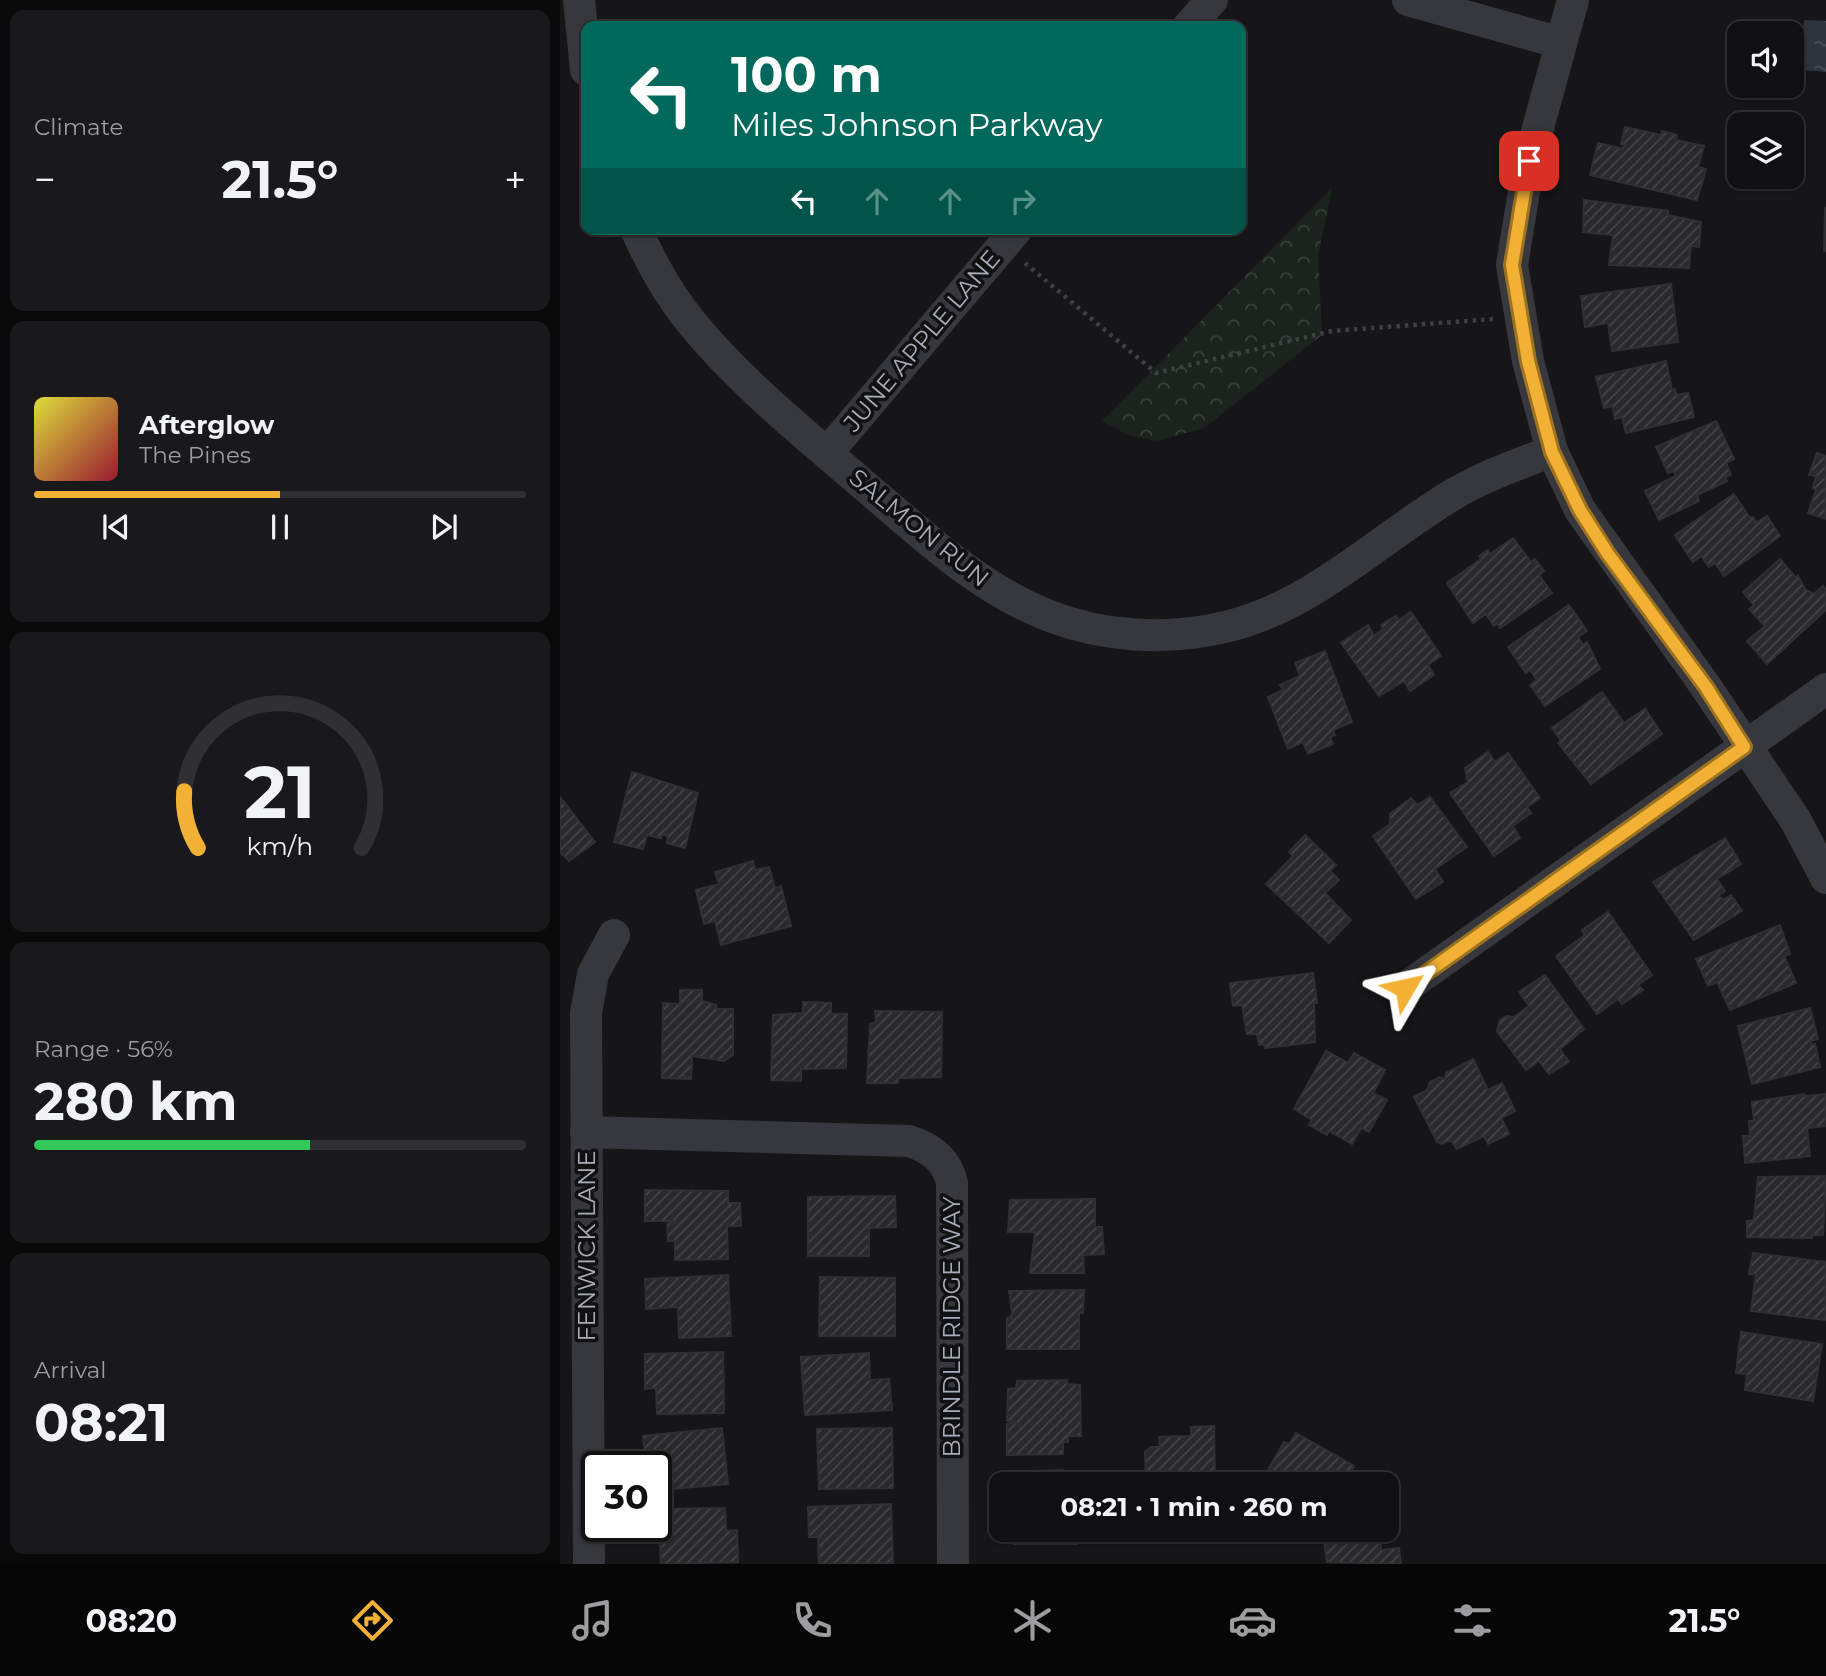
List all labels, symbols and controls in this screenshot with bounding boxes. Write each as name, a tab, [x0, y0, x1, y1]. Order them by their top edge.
map controls	[1727, 21, 1804, 189]
button: sound	[1727, 21, 1804, 98]
text: 100 m	[731, 45, 882, 104]
icon: left	[616, 49, 707, 140]
text: Miles Johnson Parkway	[731, 105, 1103, 144]
button: layers	[1727, 112, 1804, 189]
text: Climate	[34, 113, 123, 141]
pin	[1499, 131, 1559, 191]
icon: arrive	[1510, 142, 1548, 180]
text: 21.5°	[221, 148, 339, 211]
text: −	[34, 156, 56, 203]
text: +	[504, 156, 526, 203]
icon: left	[785, 182, 823, 220]
icon: ahead	[858, 182, 896, 220]
icon: ahead	[931, 182, 969, 220]
icon: right	[1004, 182, 1042, 220]
street label: JUNE APPLE LANE	[837, 244, 1006, 438]
text: Afterglow	[139, 409, 274, 441]
text: The Pines	[139, 441, 251, 469]
street label: SALMON RUN	[844, 463, 995, 593]
icon: previous	[97, 508, 135, 546]
icon: pause	[261, 508, 299, 546]
icon: next	[425, 508, 463, 546]
text: 21	[244, 748, 316, 836]
text: km/h	[247, 831, 313, 861]
position arrow	[1368, 951, 1442, 1025]
text: Range · 56%	[34, 1035, 173, 1063]
text: 280 km	[34, 1070, 237, 1133]
street label: FENWICK LANE	[572, 1150, 601, 1342]
street label: BRINDLE RIDGE WAY	[937, 1196, 966, 1457]
text: Arrival	[34, 1356, 107, 1384]
text: 08:21	[34, 1391, 168, 1454]
speed limit sign: 30	[581, 1451, 672, 1542]
text: 08:21 · 1 min · 260 m	[1060, 1491, 1328, 1523]
icon: directions	[348, 1596, 397, 1645]
icon: music	[568, 1596, 617, 1645]
icon: phone	[788, 1596, 837, 1645]
icon: climate	[1008, 1596, 1057, 1645]
icon: car	[1228, 1596, 1277, 1645]
icon: filters	[1448, 1596, 1497, 1645]
text: 08:20	[86, 1601, 177, 1640]
text: 21.5°	[1668, 1601, 1740, 1640]

